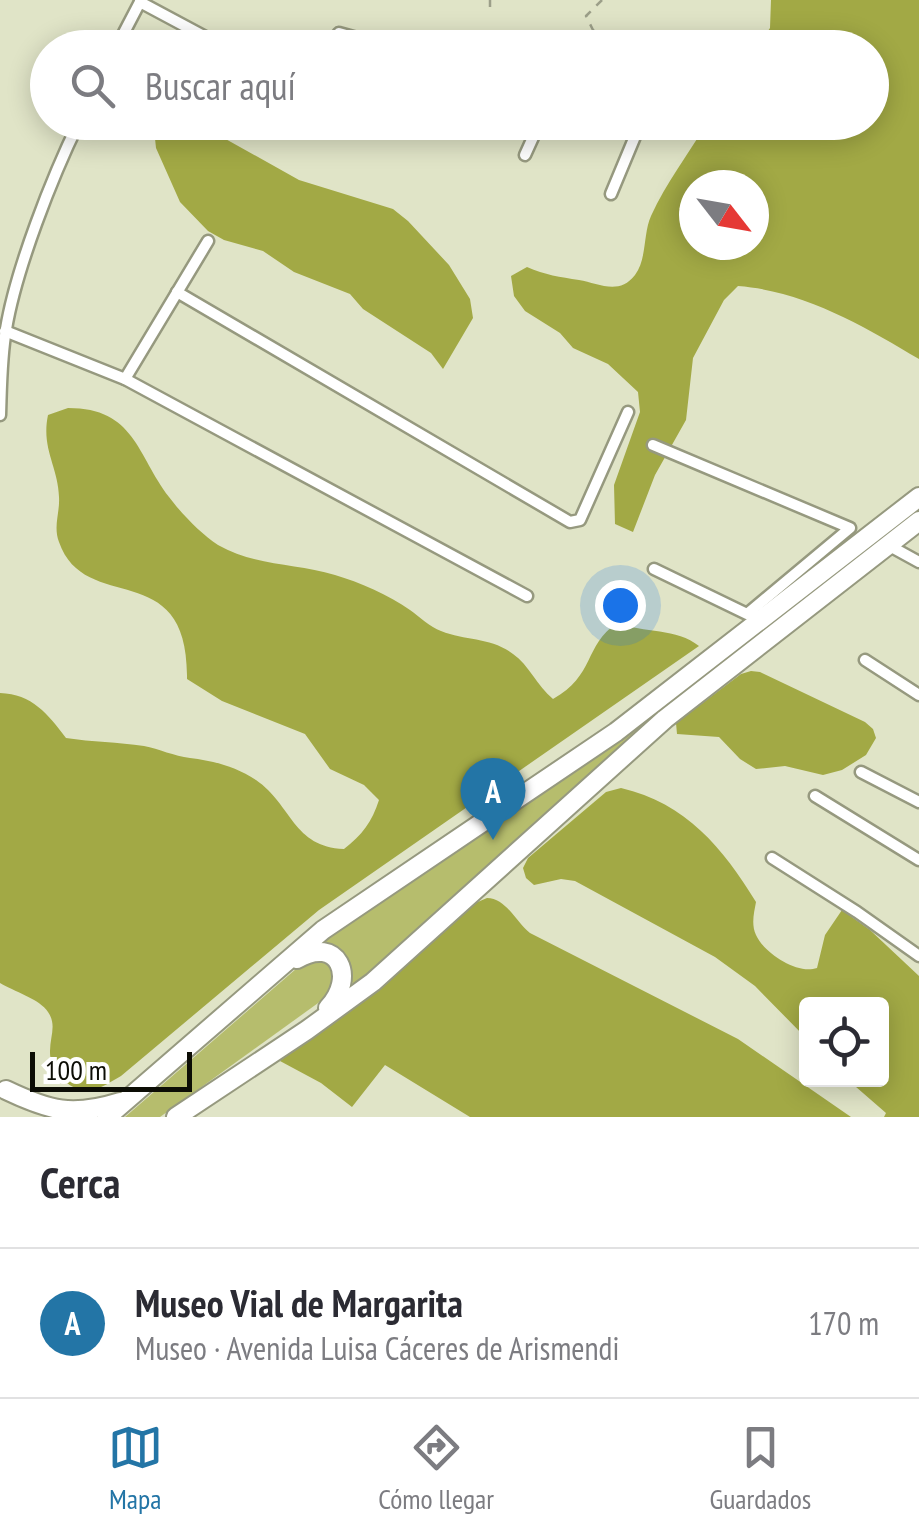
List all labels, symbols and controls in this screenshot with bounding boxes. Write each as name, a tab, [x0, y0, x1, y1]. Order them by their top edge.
search box	[30, 30, 889, 140]
icon: search	[65, 58, 120, 113]
text: Buscar aquí	[145, 61, 296, 110]
north arrow	[679, 170, 769, 260]
your location	[595, 580, 646, 631]
pin: A	[460, 758, 526, 840]
map controls	[799, 997, 889, 1087]
button: locate	[799, 997, 889, 1087]
scale bar	[30, 1047, 192, 1092]
text: 100 m	[45, 1051, 107, 1088]
text: Cerca	[40, 1155, 120, 1210]
text: Museo Vial de Margarita	[135, 1278, 463, 1327]
text: A	[64, 1302, 81, 1344]
text: 170 m	[808, 1302, 879, 1344]
text: Museo · Avenida Luisa Cáceres de Arismendi	[135, 1327, 619, 1369]
tab: Mapa	[108, 1420, 163, 1517]
tab: Cómo llegar	[378, 1420, 494, 1517]
tab: Guardados	[709, 1420, 811, 1517]

